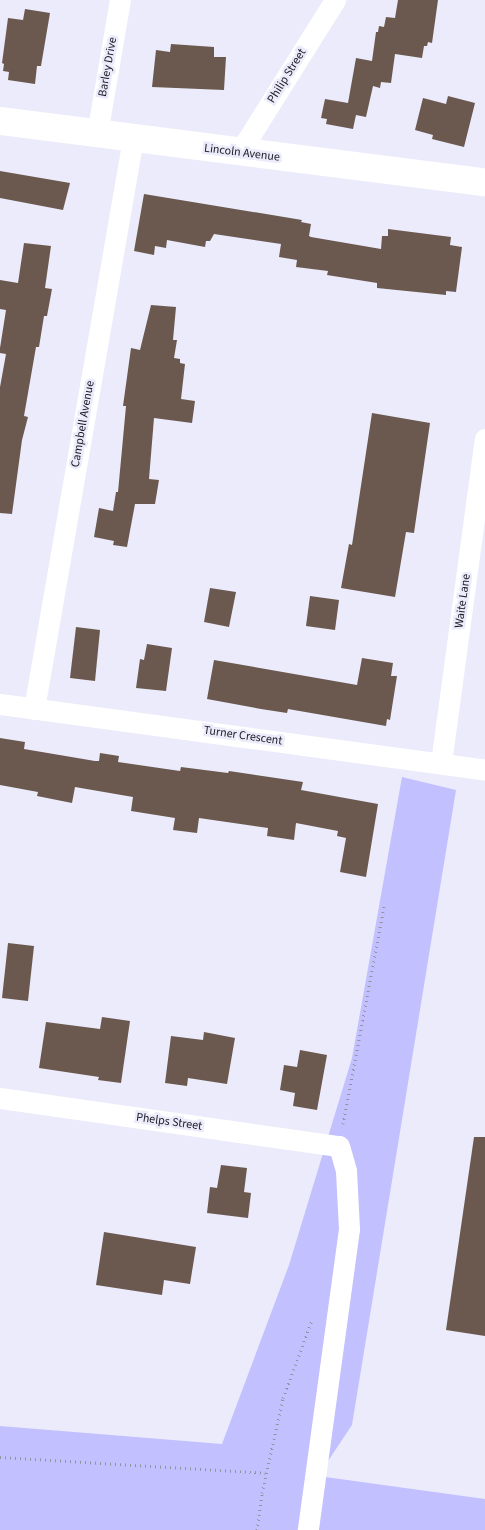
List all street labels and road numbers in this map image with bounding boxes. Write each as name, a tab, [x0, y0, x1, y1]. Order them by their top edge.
street label: Barley Drive	[96, 36, 120, 98]
street label: Philip Street	[265, 46, 309, 106]
street label: Lincoln Avenue	[203, 141, 281, 165]
street label: Campbell Avenue	[68, 380, 98, 468]
street label: Waite Lane	[452, 573, 474, 629]
street label: Turner Crescent	[203, 723, 283, 749]
street label: Phelps Street	[135, 1110, 203, 1134]

